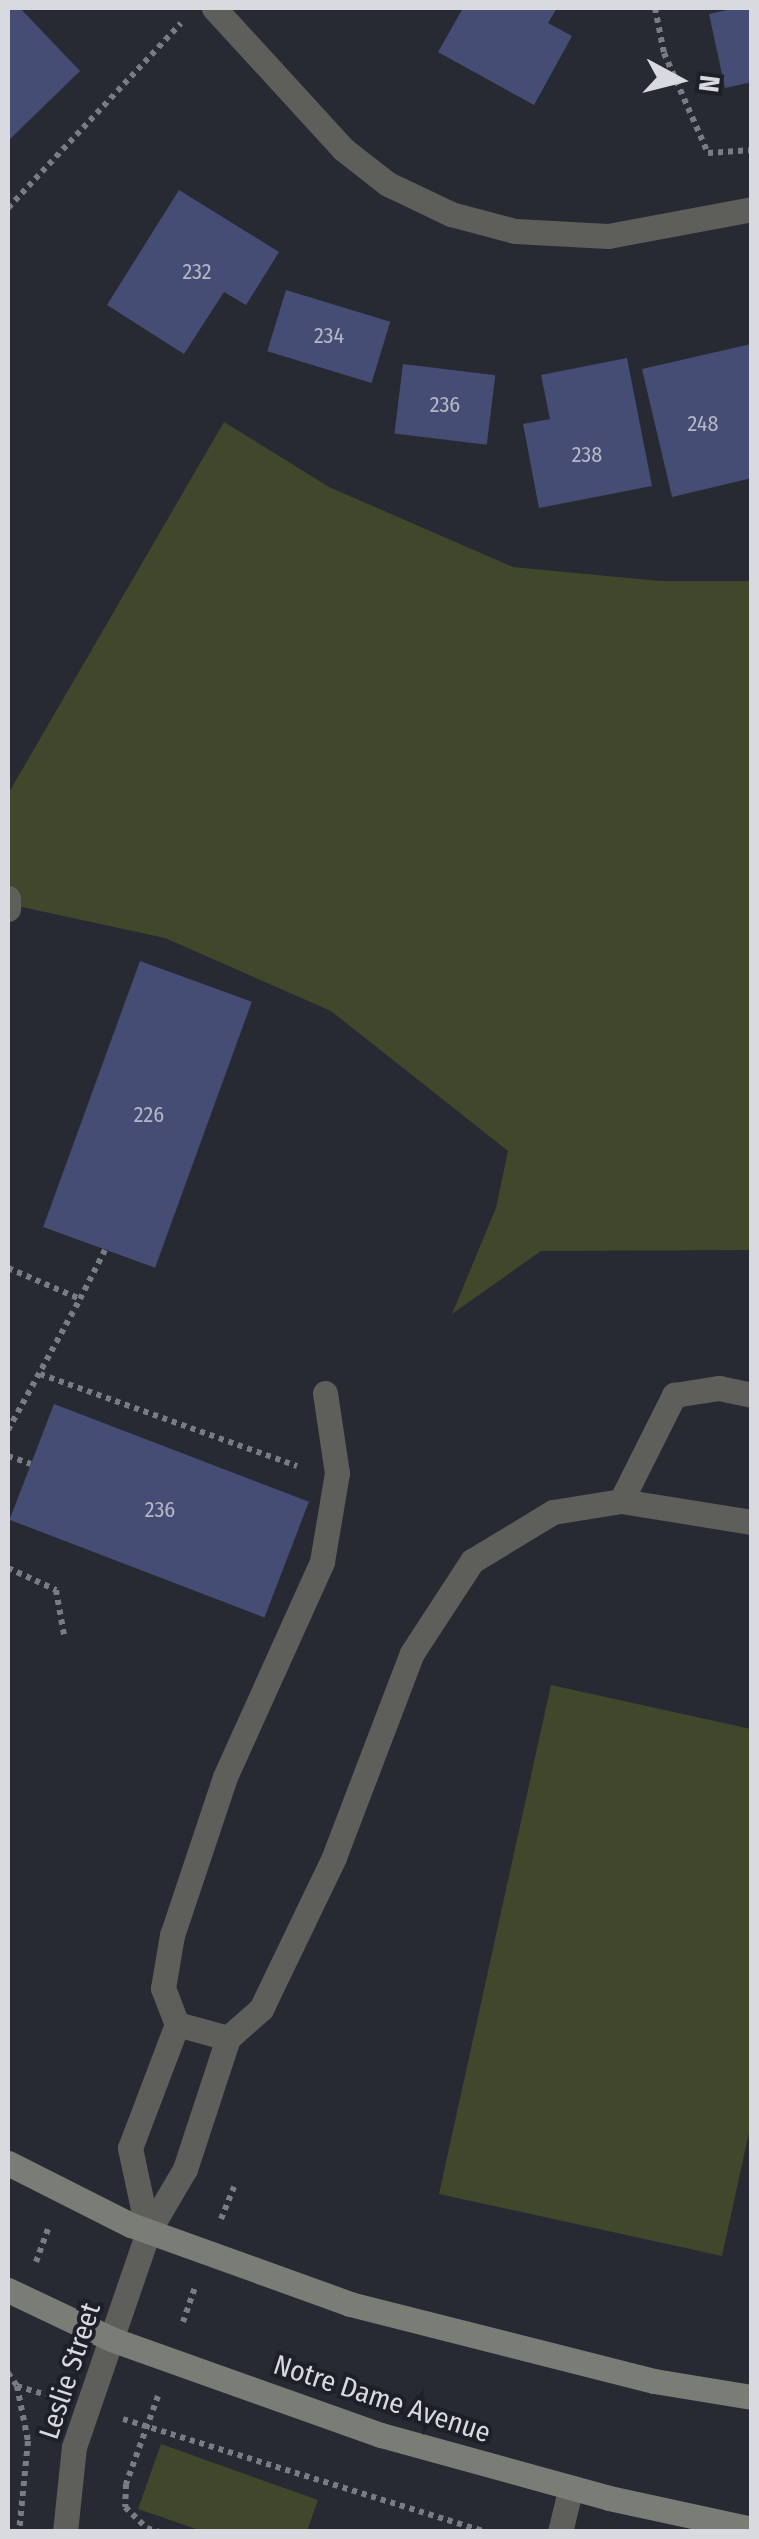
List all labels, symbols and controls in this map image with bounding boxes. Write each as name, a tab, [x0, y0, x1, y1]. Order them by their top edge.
north arrow	[629, 30, 729, 130]
text: N	[692, 73, 727, 94]
house number: 232	[182, 259, 212, 285]
house number: 234	[314, 323, 344, 349]
house number: 236	[430, 392, 460, 418]
house number: 248	[688, 411, 718, 437]
house number: 238	[572, 442, 602, 468]
house number: 226	[134, 1102, 164, 1128]
house number: 236	[145, 1497, 175, 1523]
street label: Leslie Street	[32, 2299, 108, 2443]
street label: Notre Dame Avenue	[269, 2348, 495, 2450]

